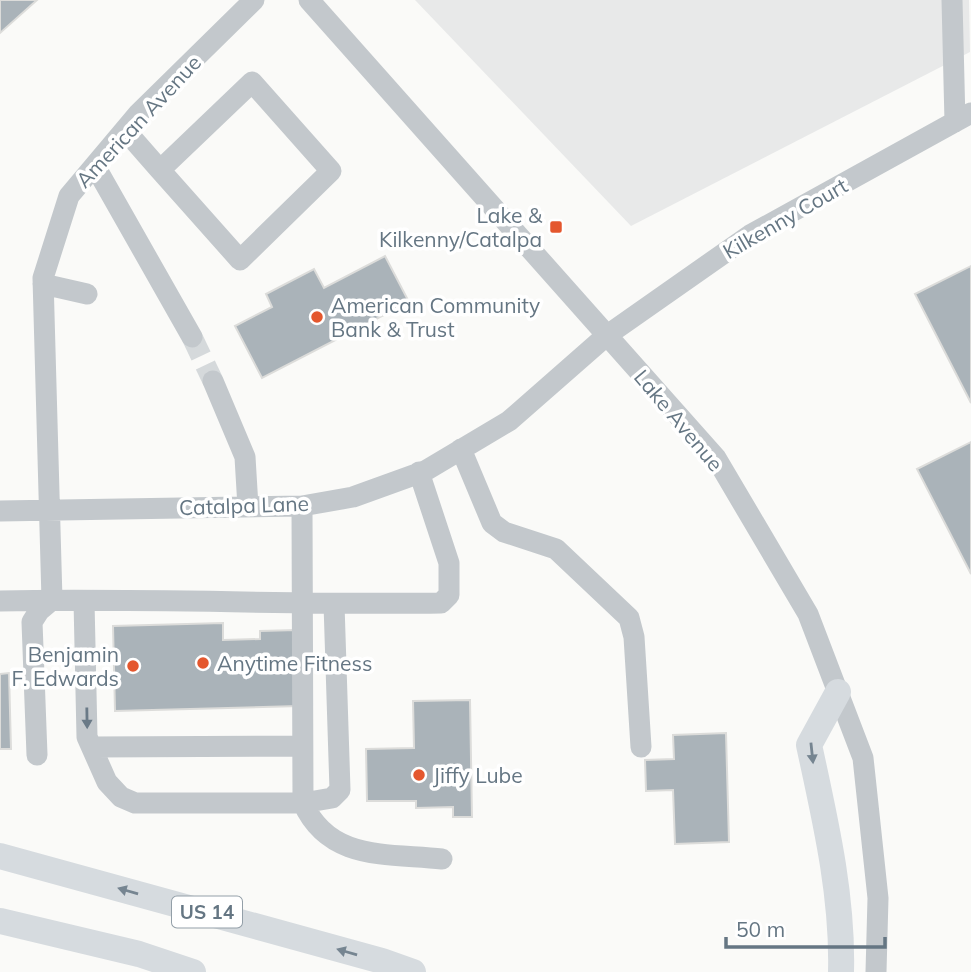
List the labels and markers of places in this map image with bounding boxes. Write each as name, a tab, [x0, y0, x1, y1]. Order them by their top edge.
place label: Lake & Kilkenny/Catalpa	[379, 202, 543, 252]
marker: Lake & Kilkenny/Catalpa	[548, 219, 564, 235]
place label: American Community Bank & Trust	[331, 292, 540, 342]
marker: American Community Bank & Trust	[309, 309, 325, 325]
place label: Benjamin F. Edwards	[11, 641, 119, 691]
place label: Anytime Fitness	[217, 650, 372, 676]
marker: Anytime Fitness	[195, 655, 211, 671]
marker: Benjamin F. Edwards	[125, 658, 141, 674]
place label: Jiffy Lube	[433, 762, 523, 788]
marker: Jiffy Lube	[411, 767, 427, 783]

